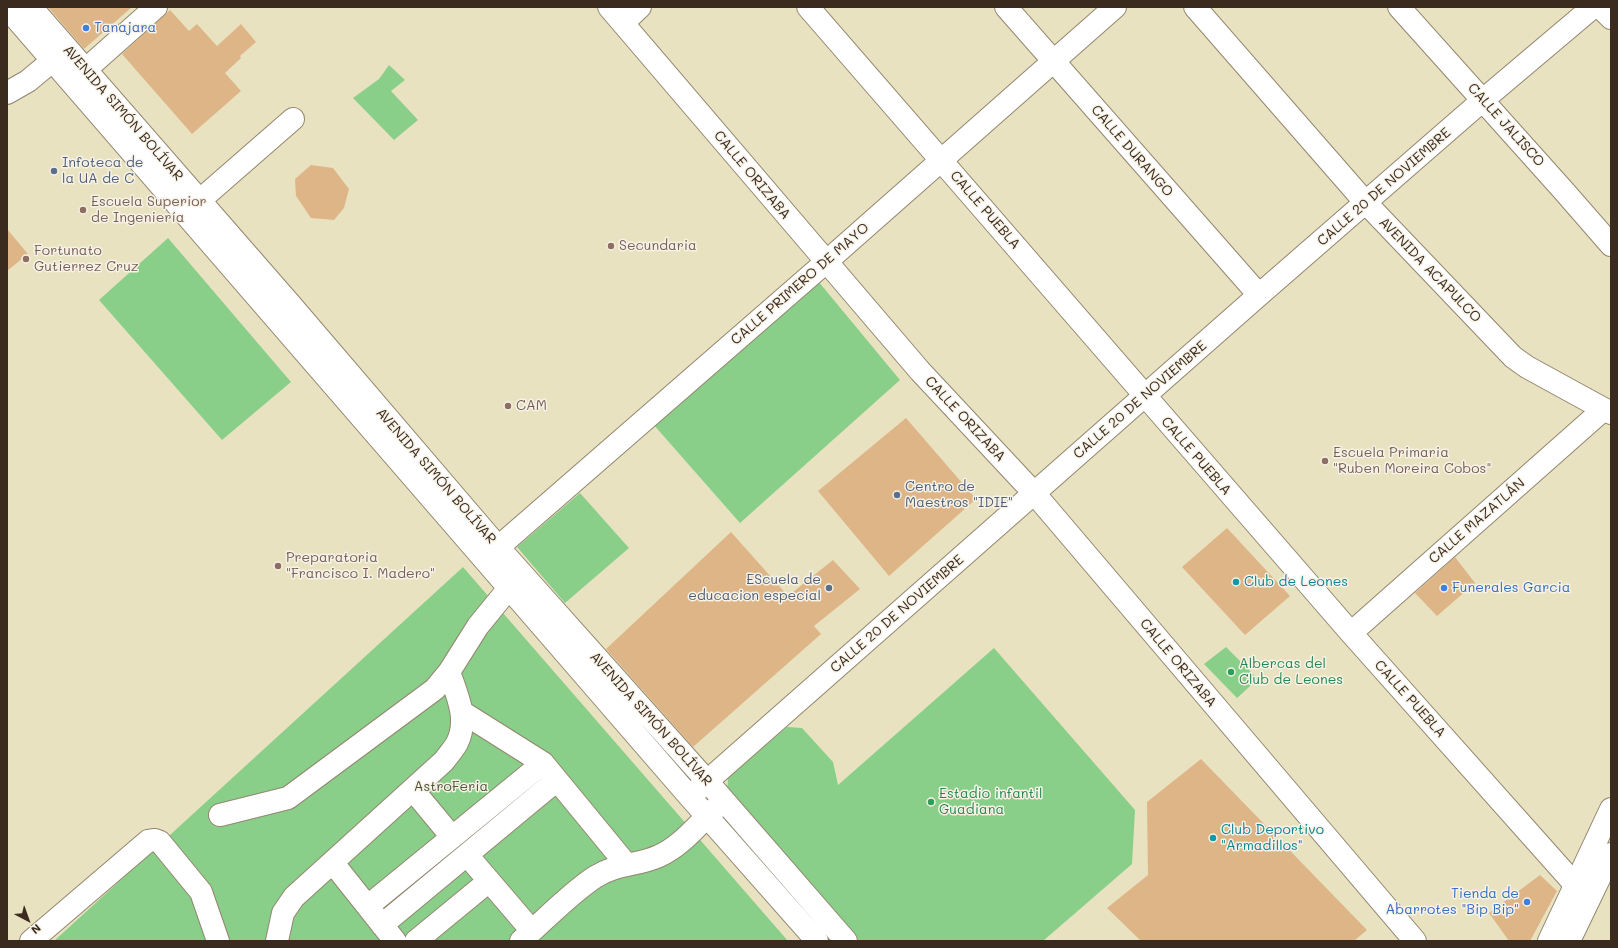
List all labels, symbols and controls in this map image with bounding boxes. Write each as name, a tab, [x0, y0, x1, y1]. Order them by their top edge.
place label: Tanajara	[94, 20, 156, 36]
marker: Tanajara	[81, 23, 91, 33]
street label: AVENIDA SIMÓN BOLÍVAR	[59, 42, 187, 184]
street label: CALLE JALISCO	[1464, 80, 1548, 170]
street label: CALLE DURANGO	[1088, 102, 1176, 200]
street label: CALLE 20 DE NOVIEMBRE	[1314, 124, 1454, 250]
street label: CALLE ORIZABA	[710, 127, 794, 223]
place label: Infoteca de la UA de C	[62, 155, 143, 188]
marker: Infoteca de la UA de C	[49, 166, 59, 176]
street label: CALLE PUEBLA	[946, 167, 1024, 253]
place label: Escuela Superior de Ingeniería	[91, 194, 207, 226]
marker: Escuela Superior de Ingeniería	[78, 205, 88, 215]
street label: AVENIDA ACAPULCO	[1375, 214, 1485, 326]
street label: CALLE PRIMERO DE MAYO	[728, 219, 872, 349]
place label: Secundaria	[619, 238, 697, 254]
marker: Secundaria	[606, 241, 616, 251]
place label: Fortunato Gutierrez Cruz	[34, 243, 139, 276]
marker: Fortunato Gutierrez Cruz	[21, 254, 31, 264]
street label: CALLE 20 DE NOVIEMBRE	[1070, 337, 1210, 463]
street label: CALLE ORIZABA	[921, 373, 1009, 465]
place label: CAM	[516, 398, 547, 414]
marker: CAM	[503, 401, 513, 411]
street label: AVENIDA SIMÓN BOLÍVAR	[372, 405, 500, 547]
street label: CALLE PUEBLA	[1157, 413, 1235, 499]
place label: Escuela Primaria "Ruben Moreira Cobos"	[1333, 445, 1491, 478]
marker: Escuela Primaria "Ruben Moreira Cobos"	[1320, 456, 1330, 466]
street label: CALLE MAZATLÁN	[1425, 475, 1529, 567]
place label: Centro de Maestros "IDIE"	[905, 479, 1013, 512]
marker: Centro de Maestros "IDIE"	[892, 490, 902, 500]
place label: Preparatoria "Francisco I. Madero"	[286, 550, 435, 582]
street label: CALLE 20 DE NOVIEMBRE	[827, 551, 967, 677]
marker: Preparatoria "Francisco I. Madero"	[273, 561, 283, 571]
place label: EScuela de educacion especial	[688, 572, 821, 604]
place label: Club de Leones	[1244, 574, 1348, 590]
marker: Club de Leones	[1231, 577, 1241, 587]
place label: Funerales Garcia	[1452, 580, 1570, 596]
marker: EScuela de educacion especial	[824, 583, 834, 593]
marker: Funerales Garcia	[1439, 583, 1449, 593]
street label: CALLE ORIZABA	[1136, 615, 1220, 711]
street label: AVENIDA SIMÓN BOLÍVAR	[586, 648, 716, 790]
place label: Albercas del Club de Leones	[1239, 656, 1343, 688]
street label: CALLE PUEBLA	[1371, 657, 1449, 741]
marker: Albercas del Club de Leones	[1226, 667, 1236, 677]
park label: AstroFeria	[414, 779, 488, 795]
place label: Estadio infantil Guadiana	[939, 786, 1043, 818]
marker: Estadio infantil Guadiana	[926, 797, 936, 807]
place label: Club Deportivo "Armadillos"	[1221, 822, 1324, 854]
marker: Club Deportivo "Armadillos"	[1208, 833, 1218, 843]
place label: Tienda de Abarrotes "Bip Bip"	[1386, 886, 1519, 918]
marker: Tienda de Abarrotes "Bip Bip"	[1522, 897, 1532, 907]
north arrow	[8, 900, 48, 940]
text: N	[28, 921, 44, 938]

